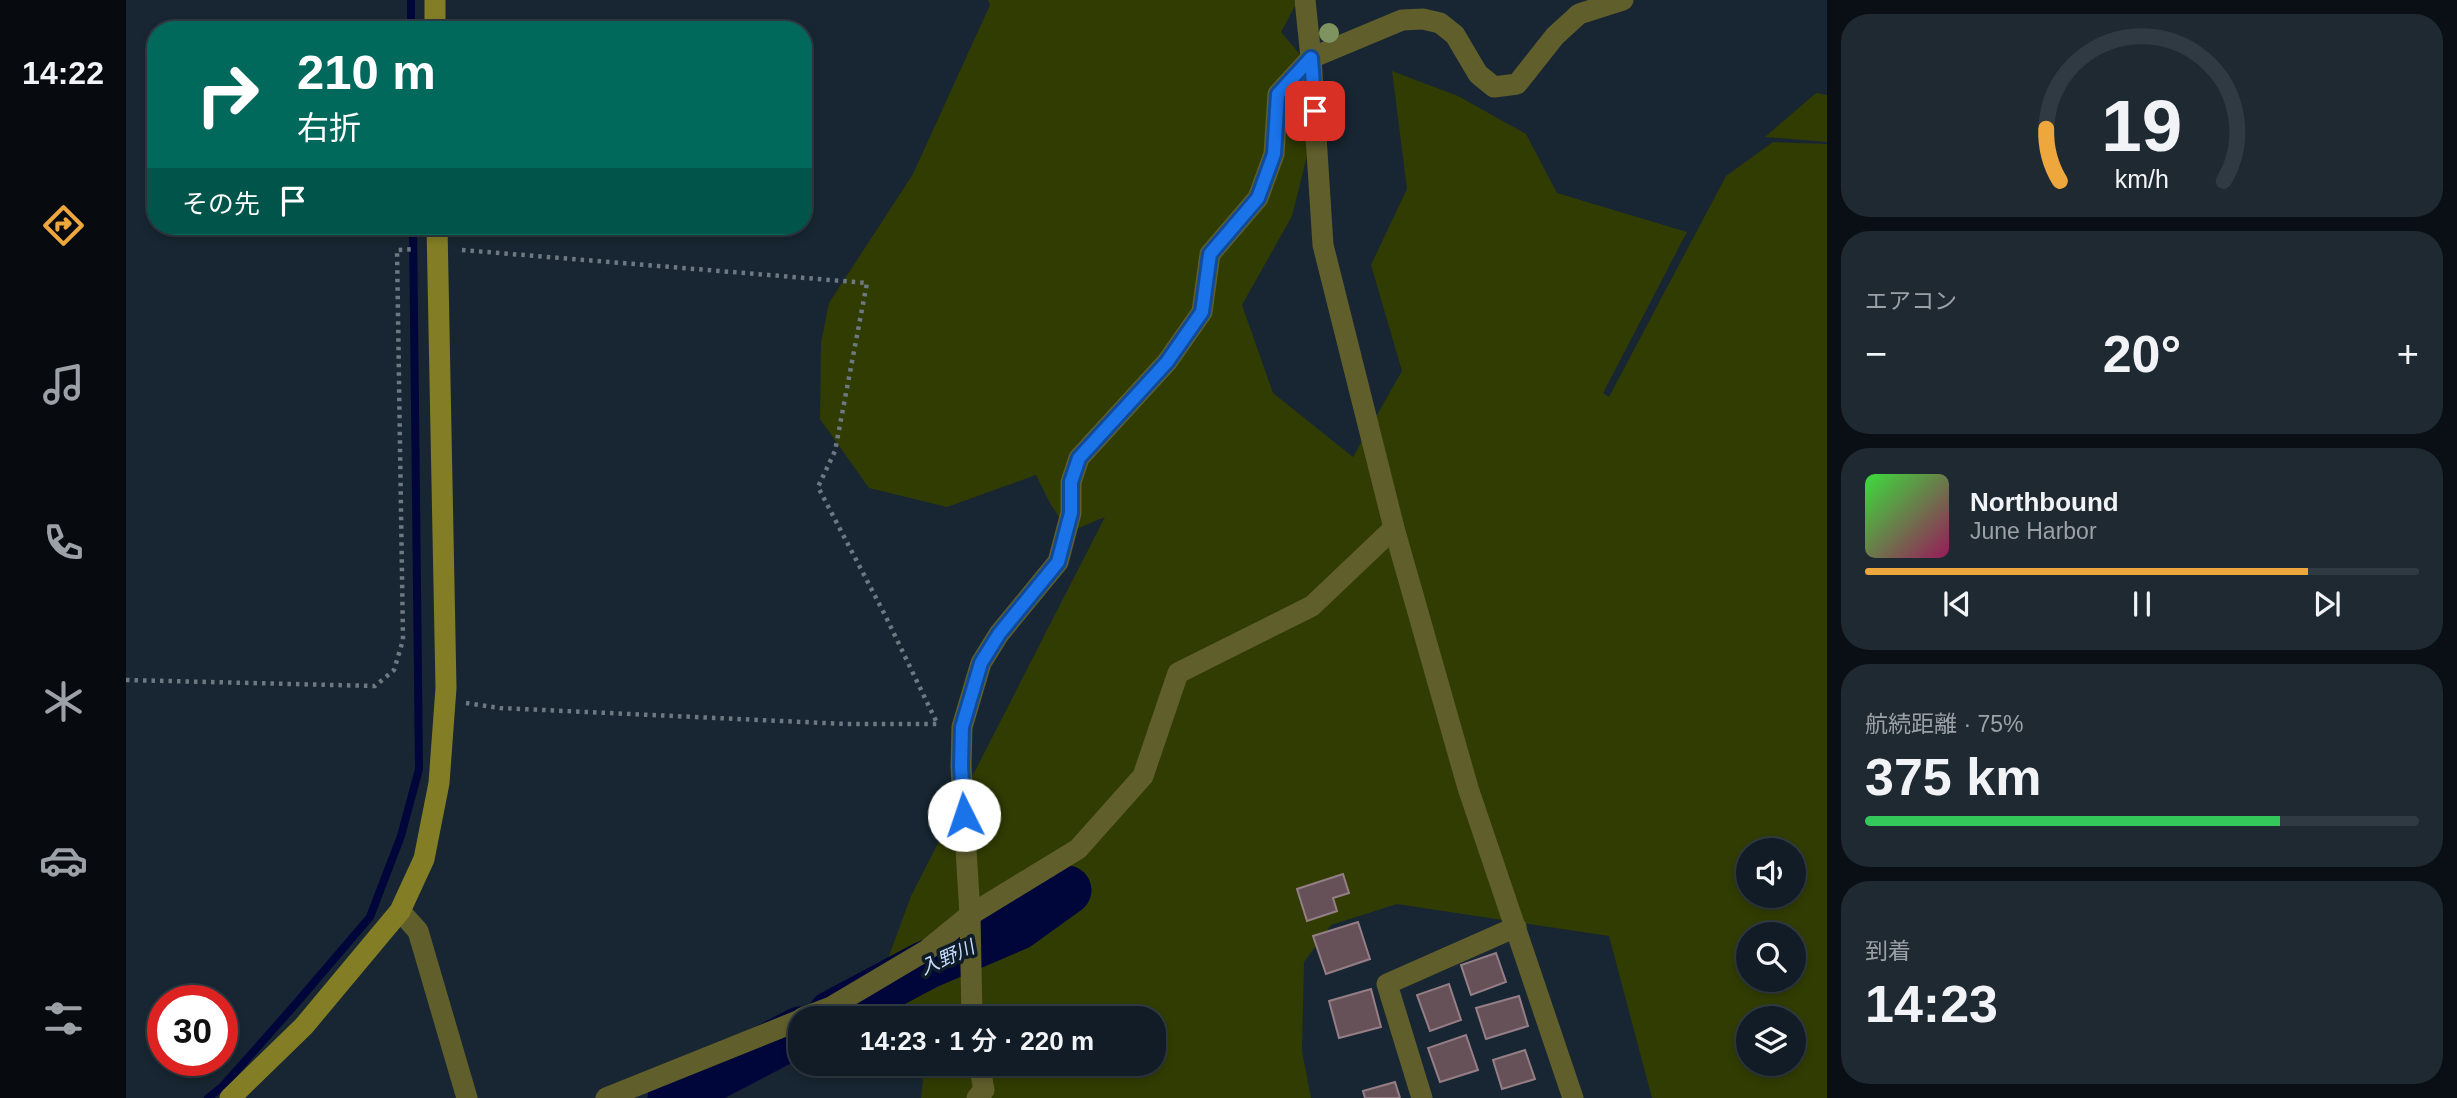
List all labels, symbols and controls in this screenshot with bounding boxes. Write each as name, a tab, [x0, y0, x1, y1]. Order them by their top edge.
text: 210 m	[297, 45, 436, 99]
icon: right	[182, 49, 273, 140]
text: 14:22	[22, 55, 104, 91]
pin	[1285, 81, 1345, 141]
text: 19	[2102, 86, 2182, 167]
icon: arrive	[1296, 92, 1334, 130]
text: 右折	[297, 110, 361, 146]
text: km/h	[2115, 165, 2169, 193]
icon: arrive	[274, 182, 312, 220]
text: その先	[182, 189, 260, 219]
icon: directions	[39, 201, 88, 250]
text: エアコン	[1865, 288, 1957, 314]
text: 20°	[2103, 325, 2181, 383]
text: −	[1865, 333, 1887, 375]
text: +	[2397, 333, 2419, 375]
icon: music	[39, 360, 88, 409]
text: Northbound	[1970, 487, 2119, 517]
icon: phone	[39, 518, 88, 567]
text: June Harbor	[1970, 518, 2097, 544]
icon: previous	[1938, 585, 1976, 623]
icon: pause	[2123, 585, 2161, 623]
icon: next	[2308, 585, 2346, 623]
icon: climate	[39, 677, 88, 726]
text: 航続距離 · 75%	[1865, 711, 2023, 737]
text: 375 km	[1865, 748, 2041, 806]
position arrow	[927, 778, 1001, 852]
icon: car	[39, 836, 88, 885]
map controls	[1736, 838, 1806, 1076]
button: sound	[1736, 838, 1806, 908]
button: search	[1736, 922, 1806, 992]
water label: 入野川	[917, 935, 979, 979]
text: 到着	[1865, 938, 1911, 964]
text: 14:23	[1865, 975, 1998, 1033]
speed limit sign: 30	[147, 985, 238, 1076]
icon: filters	[39, 994, 88, 1043]
button: layers	[1736, 1006, 1806, 1076]
text: 14:23 · 1 分 · 220 m	[860, 1026, 1094, 1056]

